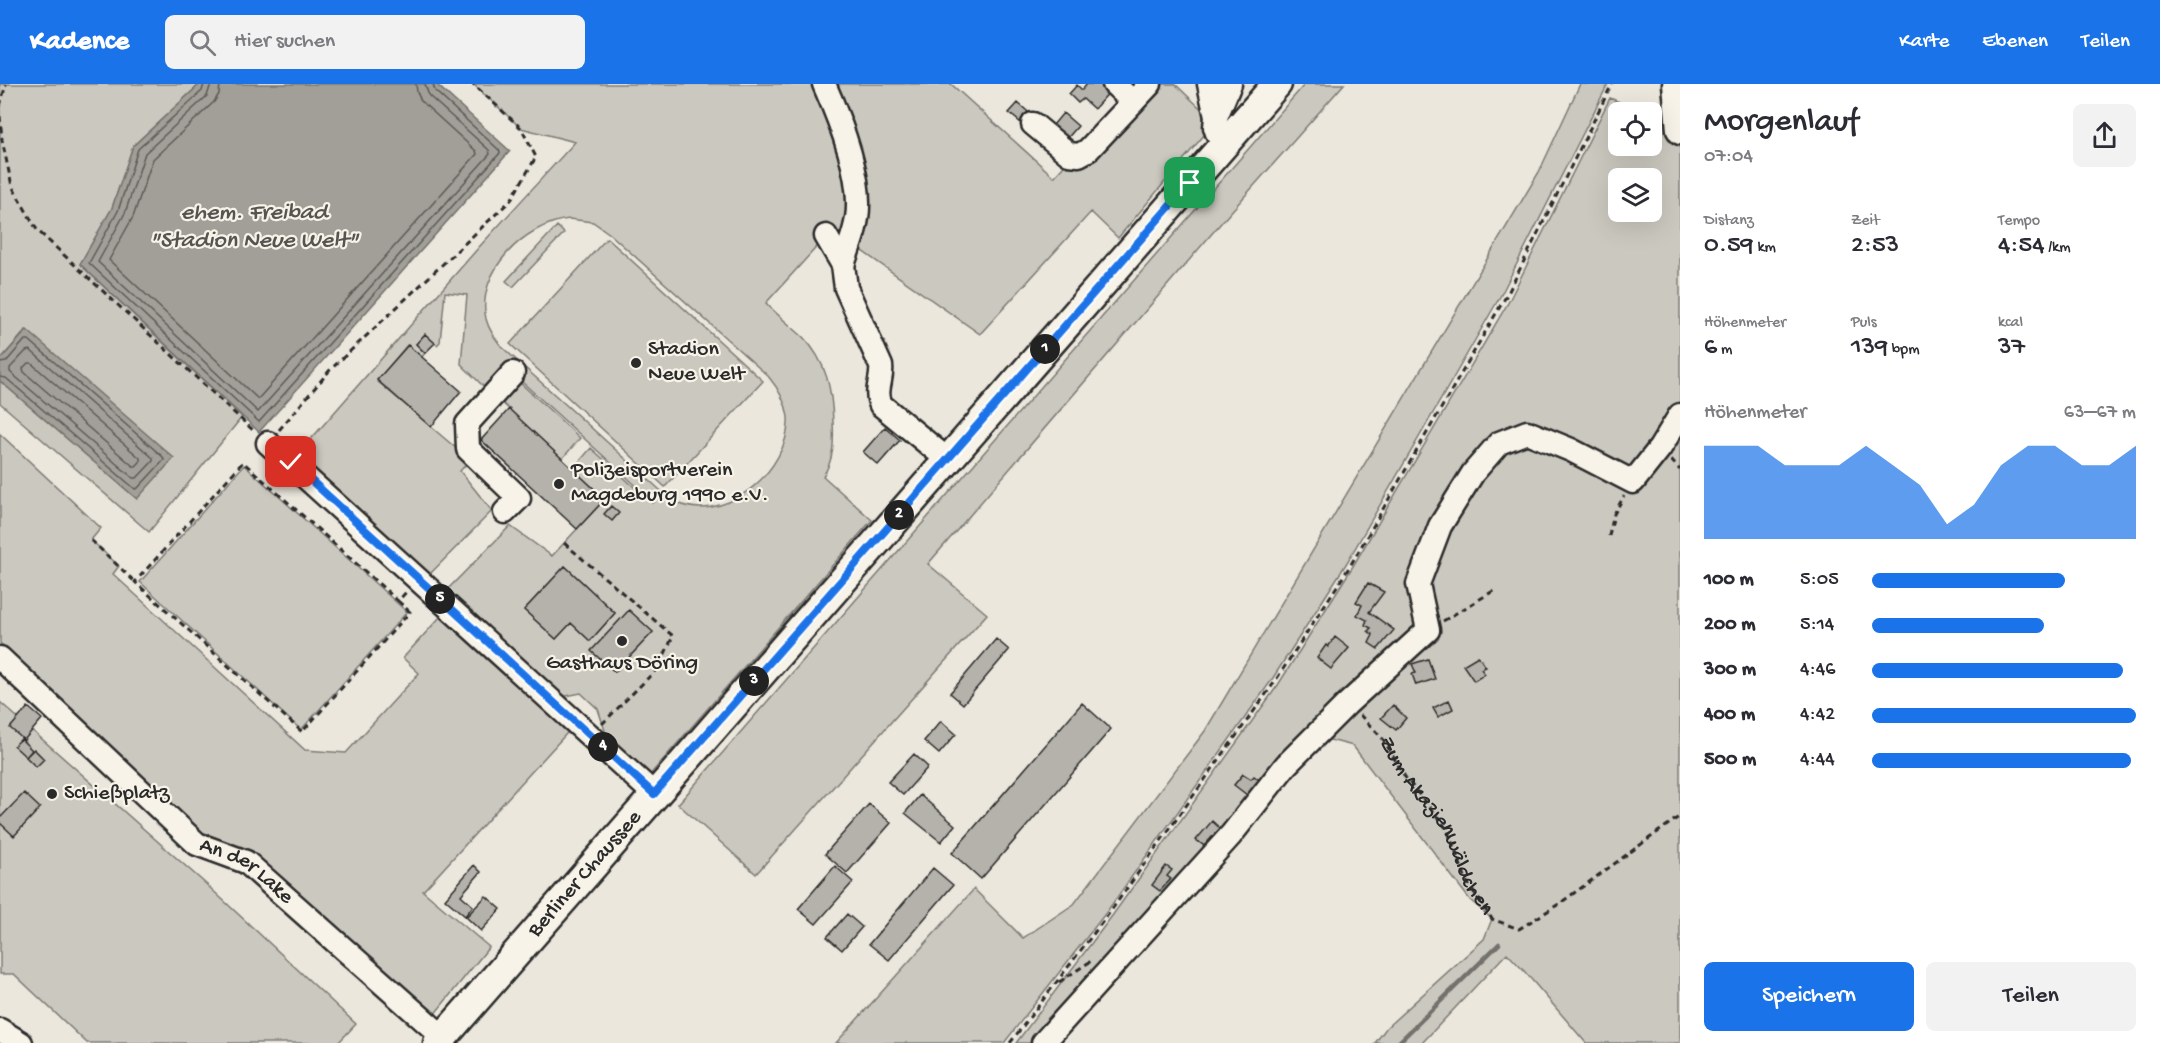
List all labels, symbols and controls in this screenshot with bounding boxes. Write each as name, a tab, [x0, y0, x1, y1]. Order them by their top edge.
search box	[165, 15, 585, 69]
text: Kadence	[30, 26, 129, 59]
icon: search	[186, 26, 219, 59]
text: Hier suchen	[234, 29, 335, 55]
text: Karte	[1899, 30, 1949, 55]
text: Ebenen	[1982, 30, 2048, 55]
text: Teilen	[2081, 30, 2130, 55]
map controls	[1608, 102, 1662, 222]
button: locate	[1608, 102, 1662, 156]
text: Morgenlauf	[1704, 104, 1858, 142]
button: share	[2073, 104, 2136, 167]
text: 07:04	[1704, 146, 1753, 169]
pin	[1164, 157, 1215, 208]
icon: arrive	[1173, 166, 1206, 199]
button: layers	[1608, 168, 1662, 222]
water label: ehem. Freibad "Stadion Neue Welt"	[150, 199, 360, 256]
text: Distanz	[1704, 212, 1754, 231]
text: Zeit	[1851, 212, 1880, 231]
text: Tempo	[1998, 212, 2040, 231]
text: 0.59	[1704, 231, 1754, 262]
text: 2:53	[1851, 231, 1899, 262]
text: 4:54	[1998, 231, 2044, 262]
text: km	[1754, 239, 1776, 258]
text: /km	[2044, 239, 2071, 258]
text: Höhenmeter	[1704, 314, 1786, 333]
text: Puls	[1851, 314, 1877, 333]
text: kcal	[1998, 314, 2023, 333]
text: 6	[1704, 333, 1717, 364]
text: 139	[1851, 333, 1888, 364]
text: 37	[1998, 333, 2025, 364]
pin: 1	[1030, 334, 1060, 364]
place label: Stadion Neue Welt	[648, 337, 747, 388]
text: 1	[1042, 339, 1048, 358]
text: m	[1717, 341, 1732, 360]
text: bpm	[1888, 341, 1920, 360]
marker: Stadion Neue Welt	[629, 356, 643, 370]
text: Höhenmeter	[1704, 402, 1806, 425]
text: 63–67 m	[2064, 402, 2136, 425]
pin	[265, 436, 316, 487]
icon: check	[274, 445, 307, 478]
place label: Polizeisportverein Magdeburg 1990 e.V.	[570, 458, 769, 509]
marker: Polizeisportverein Magdeburg 1990 e.V.	[552, 477, 566, 491]
pin: 2	[884, 500, 914, 530]
text: 2	[895, 505, 903, 524]
text: 100 m	[1704, 569, 1754, 592]
text: 5:05	[1800, 569, 1839, 592]
pin: 5	[425, 584, 455, 614]
text: 5	[436, 589, 444, 608]
text: 200 m	[1704, 614, 1755, 637]
text: 5:14	[1800, 614, 1834, 637]
marker: Gasthaus Döring	[615, 634, 629, 648]
place label: Gasthaus Döring	[546, 651, 698, 677]
text: 300 m	[1704, 659, 1756, 682]
text: 4:46	[1800, 659, 1835, 682]
pin: 3	[739, 666, 769, 696]
text: 3	[750, 671, 758, 690]
text: 400 m	[1704, 704, 1755, 727]
text: 4:42	[1800, 704, 1835, 727]
pin: 4	[588, 732, 618, 762]
street label: Zum Akazienwäldchen	[1372, 733, 1499, 921]
text: 4	[599, 737, 607, 756]
text: 500 m	[1704, 749, 1756, 772]
text: 4:44	[1800, 749, 1835, 772]
place label: Schießplatz	[64, 781, 171, 807]
marker: Schießplatz	[45, 787, 59, 801]
street label: Berliner Chaussee	[522, 805, 648, 944]
street label: An der Lake	[196, 833, 299, 911]
button: Speichern	[1704, 962, 1914, 1031]
button: Teilen	[1926, 962, 2136, 1031]

